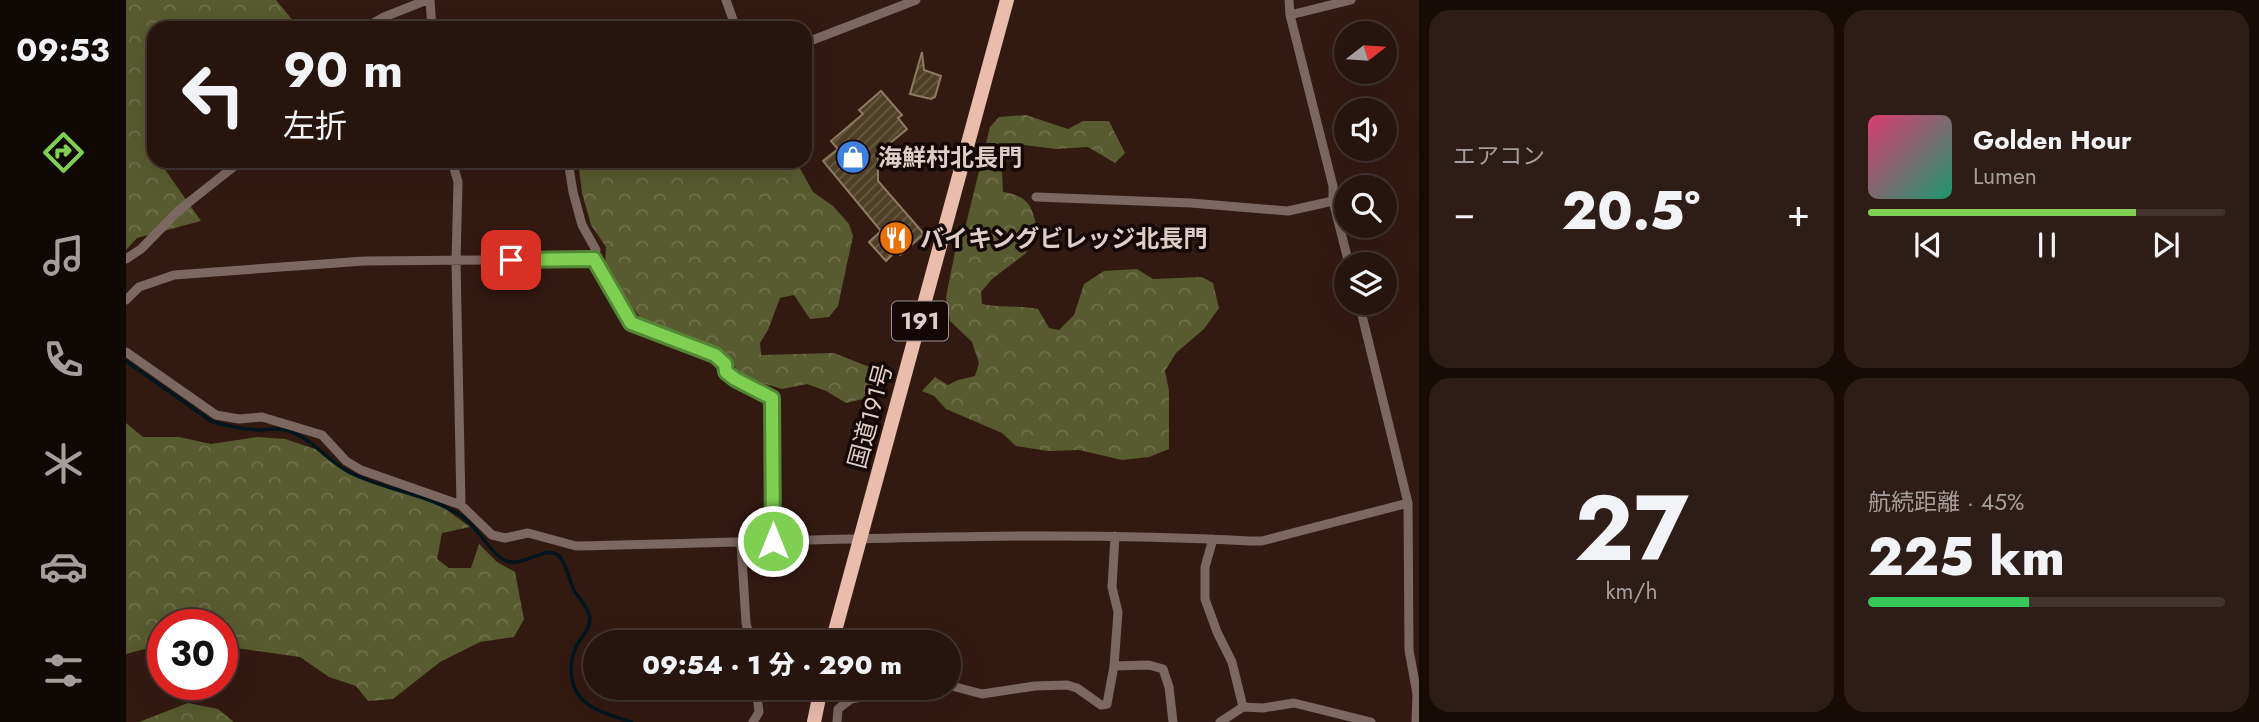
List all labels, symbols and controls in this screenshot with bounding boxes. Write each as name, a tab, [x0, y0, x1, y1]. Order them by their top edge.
north arrow	[1334, 21, 1396, 84]
map controls	[1334, 21, 1397, 315]
text: 09:53	[16, 27, 110, 73]
text: 90 m	[283, 35, 403, 105]
icon: left	[168, 49, 259, 140]
button: sound	[1334, 98, 1397, 161]
text: 左折	[283, 103, 347, 149]
text: Golden Hour	[1973, 121, 2132, 159]
icon: directions	[39, 128, 88, 177]
shop icon: 海鮮村北長門	[834, 138, 872, 176]
text: エアコン	[1453, 139, 1545, 173]
place label: 海鮮村北長門	[878, 140, 1022, 175]
text: Lumen	[1973, 159, 2037, 193]
text: 20.5°	[1562, 173, 1700, 249]
button: search	[1334, 175, 1397, 238]
text: −	[1453, 185, 1475, 240]
text: +	[1787, 185, 1810, 240]
restaurant icon: バイキングビレッジ北長門	[877, 219, 915, 257]
place label: バイキングビレッジ北長門	[920, 221, 1207, 256]
icon: previous	[1909, 226, 1947, 264]
icon: pause	[2028, 226, 2066, 264]
icon: next	[2147, 226, 2185, 264]
pin	[481, 230, 541, 290]
icon: music	[39, 231, 88, 280]
icon: arrive	[492, 241, 530, 279]
button: layers	[1334, 252, 1397, 315]
road number: 191	[892, 302, 948, 340]
icon: phone	[39, 335, 88, 384]
street label: 国道191号	[839, 360, 901, 472]
icon: climate	[39, 439, 88, 488]
text: 27	[1574, 463, 1689, 594]
text: 航続距離 · 45%	[1868, 485, 2024, 519]
position arrow	[736, 504, 810, 578]
text: 225 km	[1868, 519, 2065, 595]
icon: car	[39, 542, 88, 591]
text: km/h	[1606, 574, 1657, 608]
speed limit sign: 30	[147, 609, 238, 700]
icon: filters	[39, 646, 88, 695]
text: 09:54 · 1 分 · 290 m	[642, 646, 902, 684]

